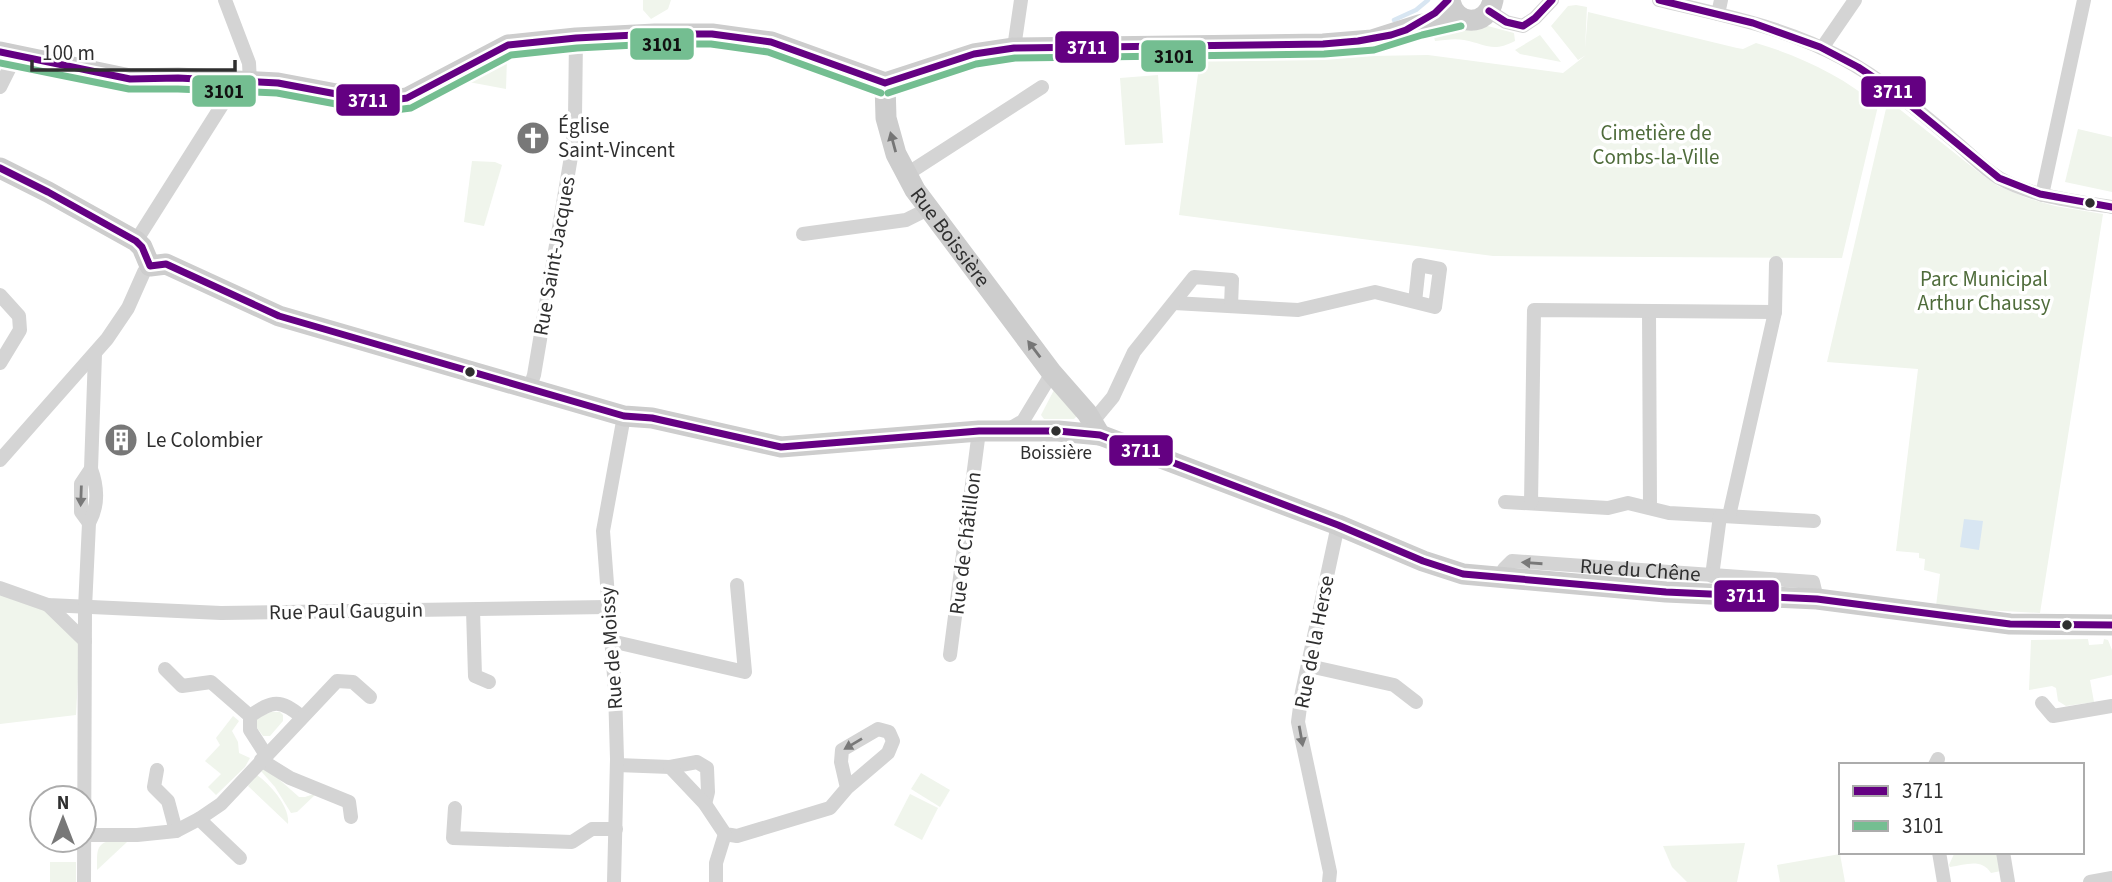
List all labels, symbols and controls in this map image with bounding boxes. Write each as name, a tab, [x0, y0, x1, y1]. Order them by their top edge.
line badge: 3101	[629, 27, 695, 61]
scale bar	[32, 28, 234, 72]
line badge: 3711	[1054, 30, 1120, 64]
text: 3101	[642, 32, 682, 59]
text: 3711	[1067, 35, 1107, 62]
text: 100 m	[42, 38, 95, 68]
line badge: 3101	[1140, 39, 1207, 73]
text: 3101	[1154, 44, 1194, 71]
line badge: 3101	[191, 74, 257, 108]
line badge: 3711	[1860, 75, 1927, 108]
text: 3101	[204, 79, 244, 106]
text: 3711	[1873, 79, 1913, 106]
line badge: 3711	[335, 83, 401, 117]
text: 3711	[348, 88, 388, 115]
place label: Église Saint-Vincent	[558, 111, 675, 165]
park label: Cimetière de Combs-la-Ville	[1592, 118, 1720, 172]
church icon: Église Saint-Vincent	[514, 119, 552, 157]
one-way arrow	[887, 131, 897, 152]
street label: Rue Saint-Jacques	[525, 174, 583, 338]
street label: Rue Boissière	[903, 181, 998, 293]
unlabelled marker	[2083, 196, 2097, 210]
park label: Parc Municipal Arthur Chaussy	[1918, 264, 2051, 318]
one-way arrow	[1027, 340, 1041, 358]
unlabelled marker	[463, 365, 477, 379]
building icon: Le Colombier	[102, 421, 140, 459]
marker: Boissière	[1049, 424, 1063, 438]
place label: Le Colombier	[146, 425, 263, 455]
line badge: 3711	[1108, 434, 1174, 467]
text: 3711	[1121, 438, 1161, 465]
place label: Boissière	[1020, 440, 1092, 467]
street label: Rue de Châtillon	[941, 470, 989, 616]
one-way arrow	[76, 485, 87, 507]
street label: Rue du Chêne	[1579, 551, 1702, 589]
one-way arrow	[1521, 557, 1543, 568]
street label: Rue de la Herse	[1286, 573, 1342, 711]
line badge: 3711	[1713, 579, 1780, 613]
text: 3711	[1726, 583, 1766, 610]
street label: Rue de Moissy	[592, 585, 630, 711]
street label: Rue Paul Gauguin	[269, 595, 423, 627]
unlabelled marker	[2060, 618, 2074, 632]
one-way arrow	[1296, 725, 1307, 747]
one-way arrow	[843, 738, 862, 750]
legend	[1839, 763, 2084, 854]
text: 3711	[1902, 776, 1944, 806]
north arrow	[28, 784, 98, 854]
text: N	[57, 790, 69, 817]
text: 3101	[1902, 811, 1944, 841]

